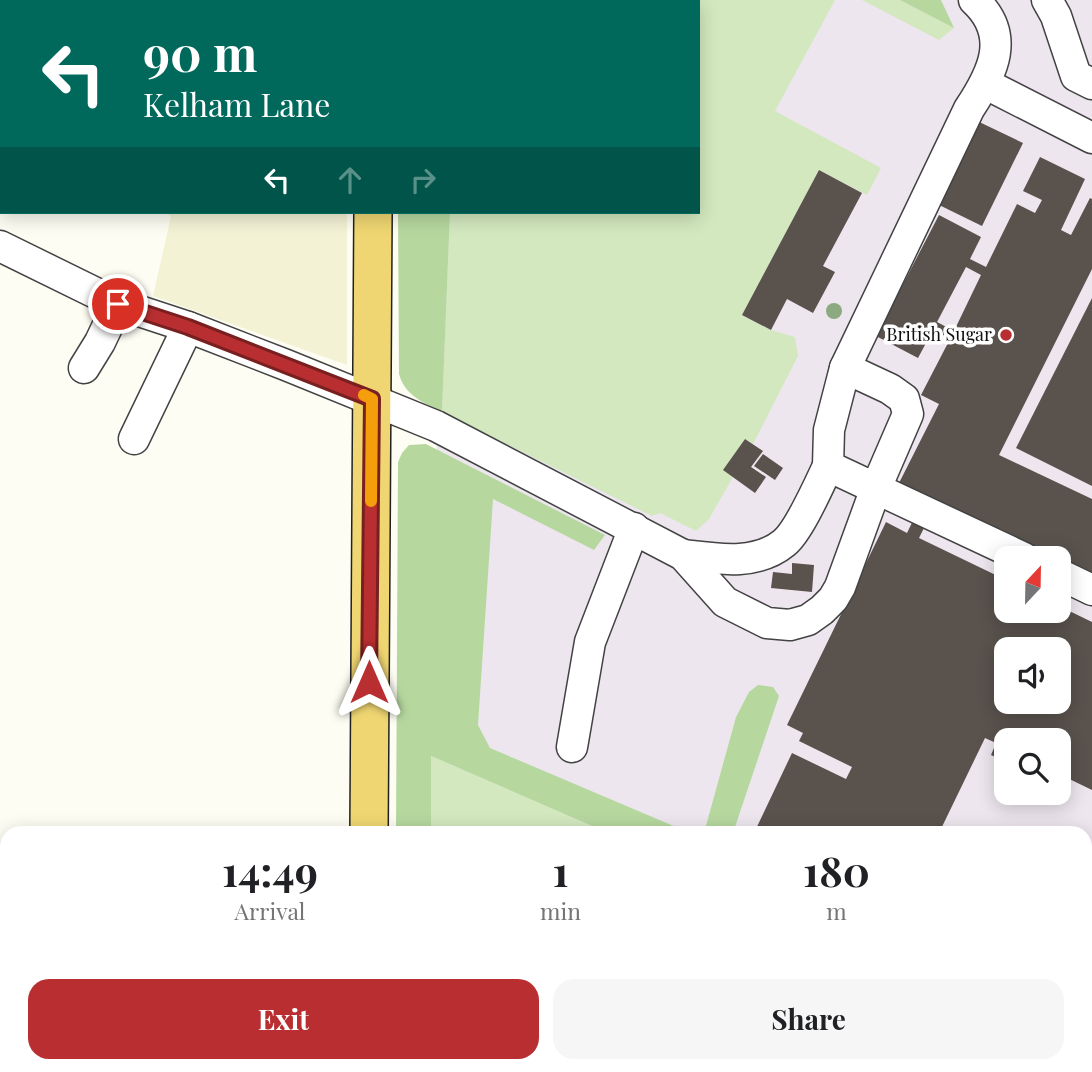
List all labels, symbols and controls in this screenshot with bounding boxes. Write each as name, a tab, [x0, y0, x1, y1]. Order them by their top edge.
text: 90 m	[143, 19, 257, 84]
icon: left	[28, 28, 119, 119]
text: Kelham Lane	[143, 82, 331, 125]
icon: left	[258, 161, 296, 199]
icon: ahead	[331, 161, 369, 199]
icon: right	[404, 161, 442, 199]
pin	[88, 274, 148, 334]
icon: arrive	[99, 285, 137, 323]
place label: British Sugar	[886, 322, 992, 346]
marker: British Sugar	[998, 327, 1014, 343]
north arrow	[994, 546, 1071, 623]
map controls	[994, 546, 1071, 805]
button: sound	[994, 637, 1071, 714]
position arrow	[332, 645, 406, 719]
button: search	[994, 728, 1071, 805]
text: 14:49	[222, 842, 318, 898]
text: 1	[552, 842, 569, 898]
text: 180	[803, 842, 870, 898]
text: Arrival	[235, 895, 305, 926]
text: min	[540, 895, 581, 926]
text: m	[826, 895, 847, 926]
button: Exit	[28, 979, 539, 1059]
button: Share	[553, 979, 1064, 1059]

